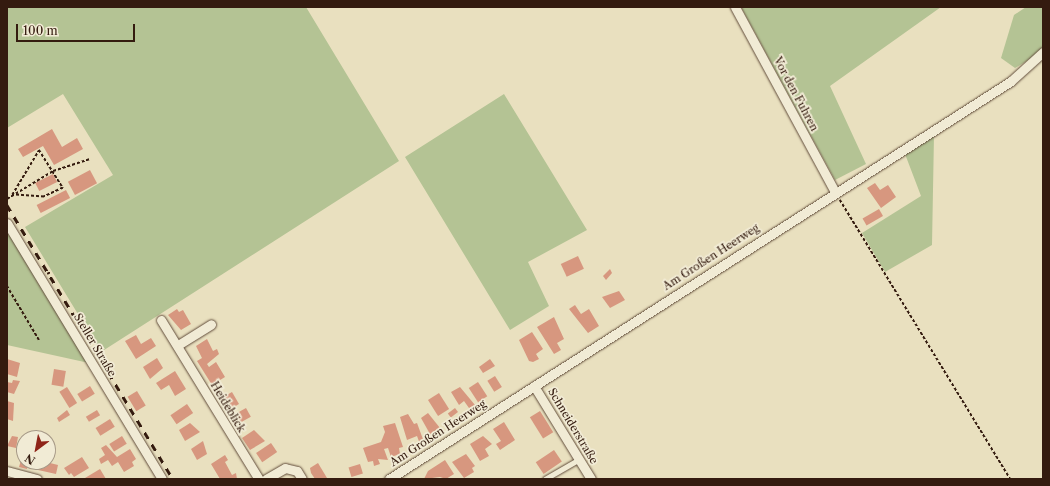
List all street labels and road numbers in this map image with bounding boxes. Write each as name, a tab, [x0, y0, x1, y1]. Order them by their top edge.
street label: Vor den Fuhren	[771, 55, 821, 133]
street label: Am Großen Heerweg	[660, 221, 762, 293]
street label: Steller Straße	[71, 311, 119, 379]
street label: Heideblick	[208, 379, 248, 435]
street label: Schneiderstraße	[545, 386, 601, 466]
street label: Am Großen Heerweg	[387, 397, 489, 469]

